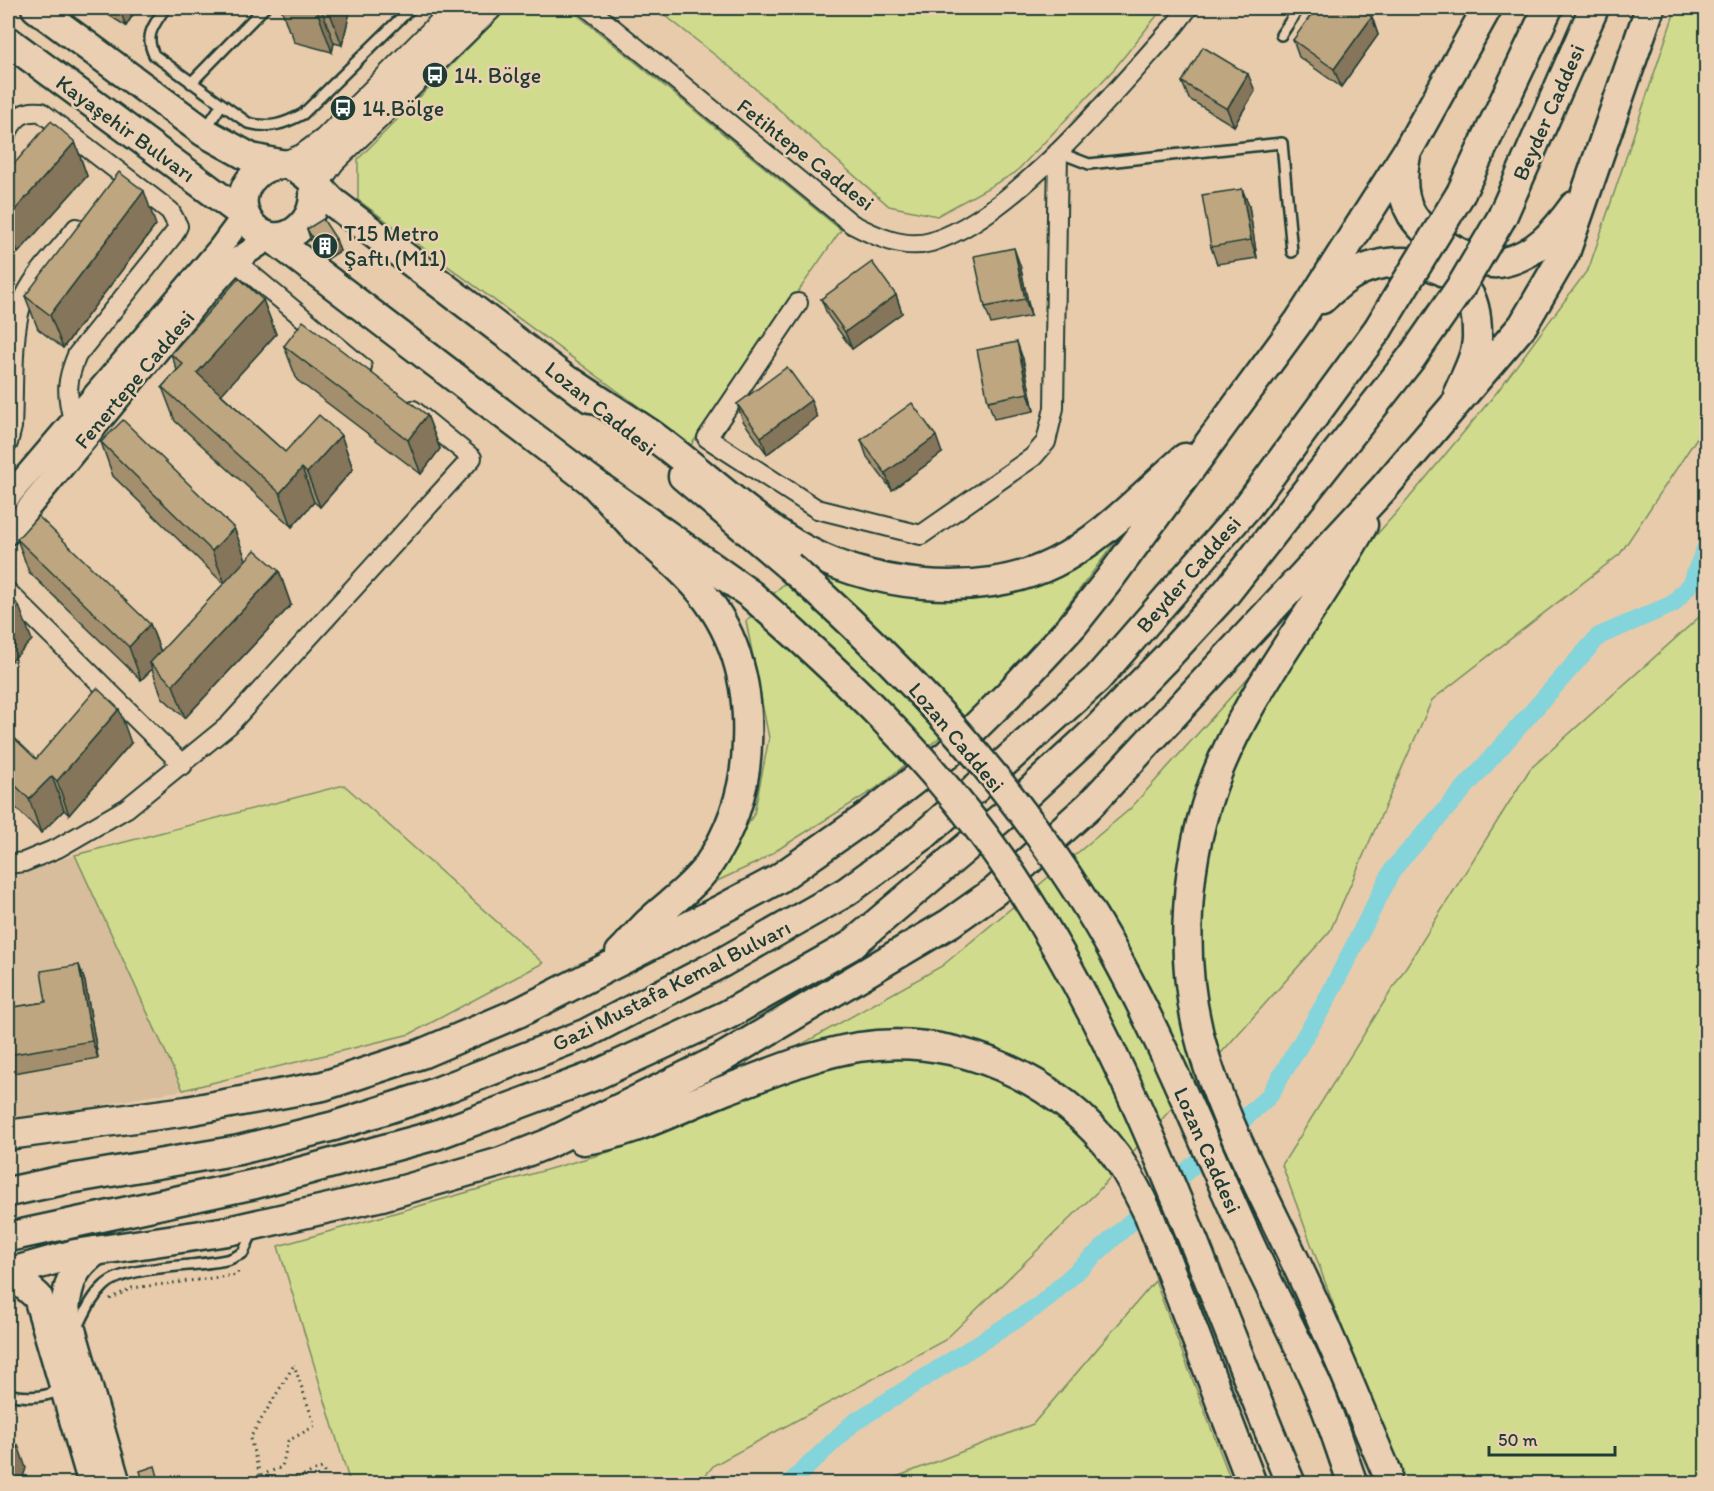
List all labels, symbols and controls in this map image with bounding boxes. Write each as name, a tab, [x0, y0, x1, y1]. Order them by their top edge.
street label: Beyder Caddesi	[1506, 40, 1591, 185]
bus stop icon: 14. Bölge	[420, 60, 450, 90]
place label: 14. Bölge	[454, 62, 541, 89]
street label: Kayaşehir Bulvarı	[51, 69, 201, 188]
street label: Fetihtepe Caddesi	[732, 92, 880, 216]
bus stop icon: 14.Bölge	[328, 93, 358, 123]
place label: 14.Bölge	[362, 95, 444, 122]
place label: T15 Metro Şaftı (M11)	[344, 220, 447, 272]
building icon: T15 Metro Şaftı (M11)	[310, 231, 340, 261]
street label: Fenertepe Caddesi	[68, 304, 200, 454]
street label: Lozan Caddesi	[540, 355, 662, 461]
street label: Beyder Caddesi	[1130, 510, 1247, 638]
street label: Lozan Caddesi	[903, 677, 1010, 798]
street label: Gazi Mustafa Kemal Bulvarı	[547, 913, 795, 1057]
street label: Lozan Caddesi	[1168, 1083, 1247, 1218]
scale bar	[1489, 1419, 1615, 1457]
text: 50 m	[1498, 1429, 1538, 1451]

